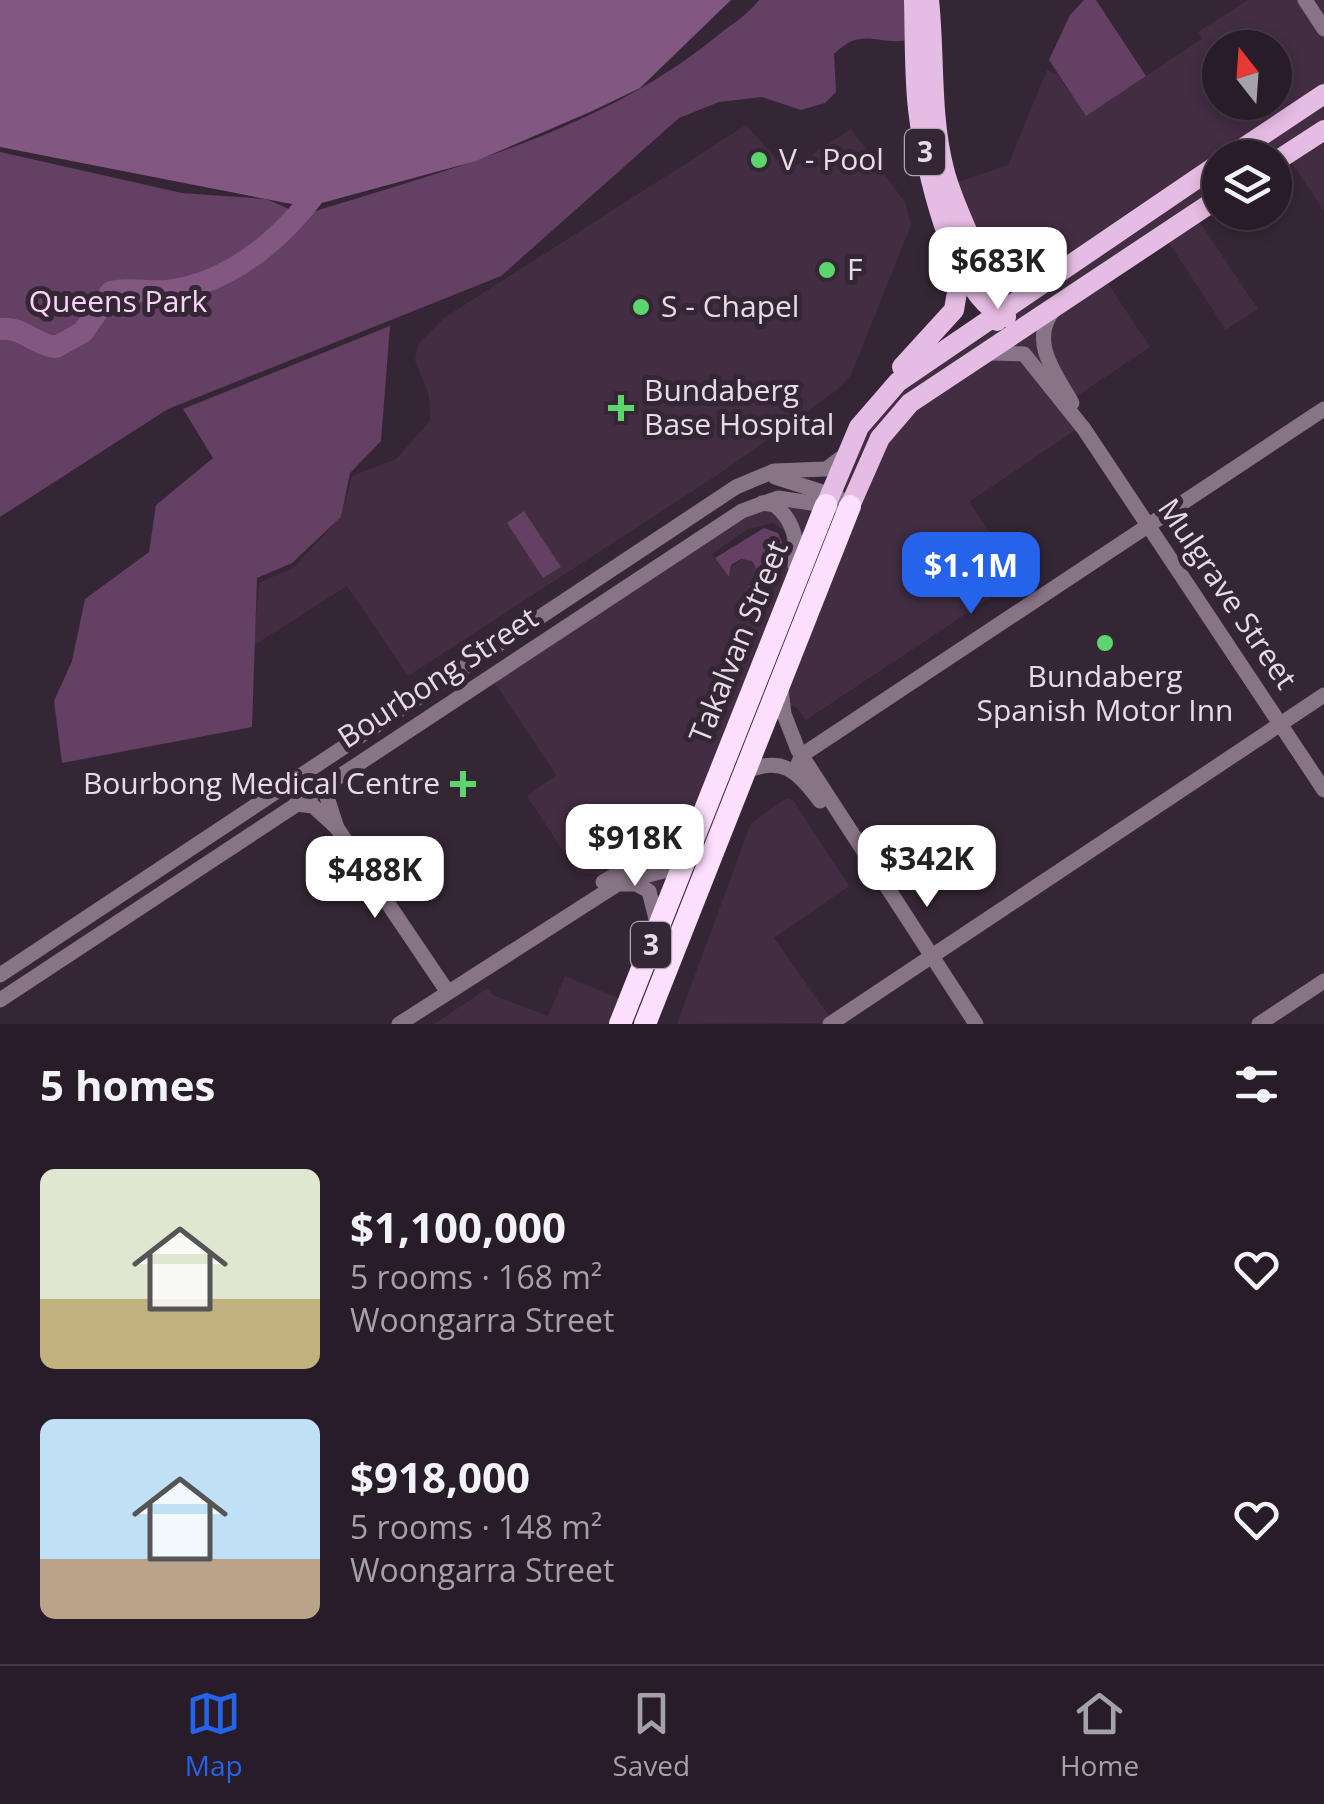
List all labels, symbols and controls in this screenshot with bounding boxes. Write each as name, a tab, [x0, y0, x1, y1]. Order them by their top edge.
north arrow	[1202, 30, 1292, 120]
map controls	[1202, 30, 1292, 230]
road number: 3	[905, 129, 945, 175]
place label: V - Pool	[779, 138, 884, 179]
button: layers	[1202, 140, 1292, 230]
marker: V - Pool	[748, 149, 770, 171]
pin: $683K	[928, 227, 1068, 312]
text: $683K	[951, 238, 1045, 281]
place label: F	[847, 248, 862, 289]
marker: F	[816, 259, 838, 281]
park label: Queens Park	[29, 280, 208, 321]
place label: S - Chapel	[661, 285, 799, 326]
marker: S - Chapel	[630, 296, 652, 318]
place label: Bundaberg Base Hospital	[644, 369, 834, 444]
marker: Bundaberg Base Hospital	[608, 395, 634, 421]
street label: Mulgrave Street	[1149, 490, 1307, 696]
pin: $1.1M	[901, 532, 1041, 617]
street label: Takalvan Street	[678, 534, 797, 749]
text: $1.1M	[924, 543, 1018, 586]
street label: Bourbong Street	[329, 597, 545, 757]
marker: Bundaberg Spanish Motor Inn	[1094, 632, 1116, 654]
place label: Bundaberg Spanish Motor Inn	[977, 655, 1233, 730]
place label: Bourbong Medical Centre	[83, 762, 440, 803]
marker: Bourbong Medical Centre	[450, 771, 476, 797]
pin: $918K	[565, 804, 705, 889]
text: $918K	[588, 815, 682, 858]
pin: $342K	[857, 825, 997, 910]
pin: $488K	[305, 836, 445, 921]
text: $342K	[880, 836, 974, 879]
text: $488K	[328, 847, 422, 890]
road number: 3	[631, 922, 671, 968]
text: 5 homes	[40, 1056, 215, 1113]
icon: filters	[1229, 1057, 1284, 1112]
text: $1,100,000	[350, 1198, 566, 1255]
icon: home	[120, 1209, 240, 1329]
icon: heart	[1229, 1242, 1284, 1297]
text: 5 rooms · 168 m²	[350, 1255, 602, 1298]
text: Woongarra Street	[350, 1298, 614, 1341]
text: $918,000	[350, 1448, 530, 1505]
icon: home	[120, 1459, 240, 1579]
icon: heart	[1229, 1492, 1284, 1547]
text: 5 rooms · 148 m²	[350, 1505, 602, 1548]
text: Woongarra Street	[350, 1548, 614, 1591]
tab: Map	[185, 1686, 243, 1784]
tab: Saved	[612, 1686, 690, 1784]
tab: Home	[1060, 1686, 1139, 1784]

